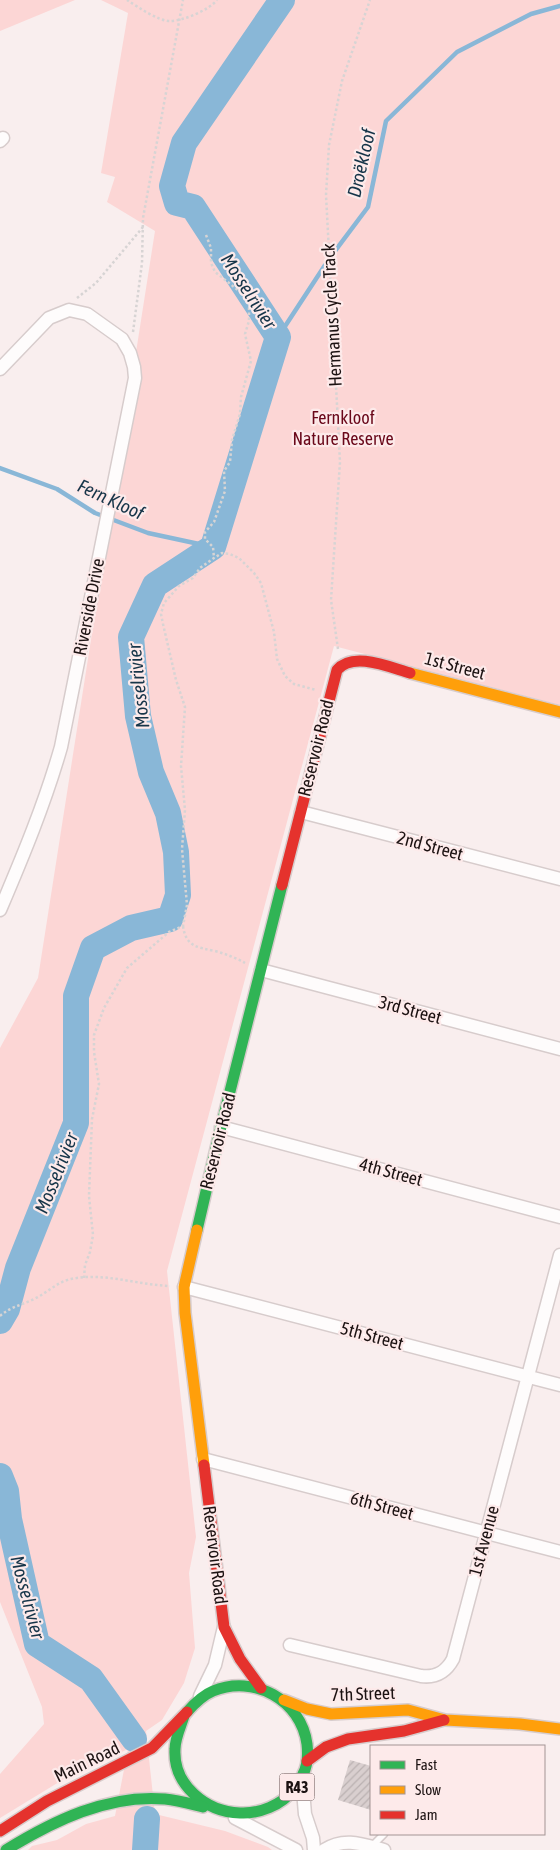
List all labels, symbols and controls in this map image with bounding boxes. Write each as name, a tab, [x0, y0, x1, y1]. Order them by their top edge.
water label: Droëkloof	[342, 126, 380, 199]
street label: Hermanus Cycle Track	[317, 243, 346, 387]
water label: Mosselrivier	[217, 249, 282, 334]
park label: Fernkloof Nature Reserve	[292, 407, 394, 449]
water label: Fern Kloof	[74, 474, 148, 524]
street label: Riverside Drive	[69, 557, 108, 657]
water label: Mosselrivier	[122, 641, 153, 729]
street label: 1st Street	[422, 647, 488, 684]
street label: Reservoir Road	[293, 697, 338, 798]
street label: 2nd Street	[395, 827, 466, 864]
street label: 3rd Street	[376, 991, 444, 1028]
street label: Reservoir Road	[195, 1090, 240, 1191]
water label: Mosselrivier	[30, 1128, 83, 1217]
street label: 4th Street	[357, 1153, 425, 1190]
street label: 5th Street	[338, 1317, 406, 1354]
street label: 6th Street	[348, 1487, 416, 1524]
street label: 1st Avenue	[464, 1503, 503, 1579]
street label: Reservoir Road	[199, 1505, 232, 1605]
water label: Mosselrivier	[6, 1553, 50, 1642]
street label: 7th Street	[330, 1682, 396, 1705]
street label: Main Road	[51, 1737, 123, 1786]
legend	[370, 1745, 545, 1835]
text: Fast	[415, 1756, 437, 1773]
road number: R43	[280, 1774, 314, 1800]
text: Slow	[415, 1781, 441, 1798]
text: Jam	[415, 1806, 438, 1823]

